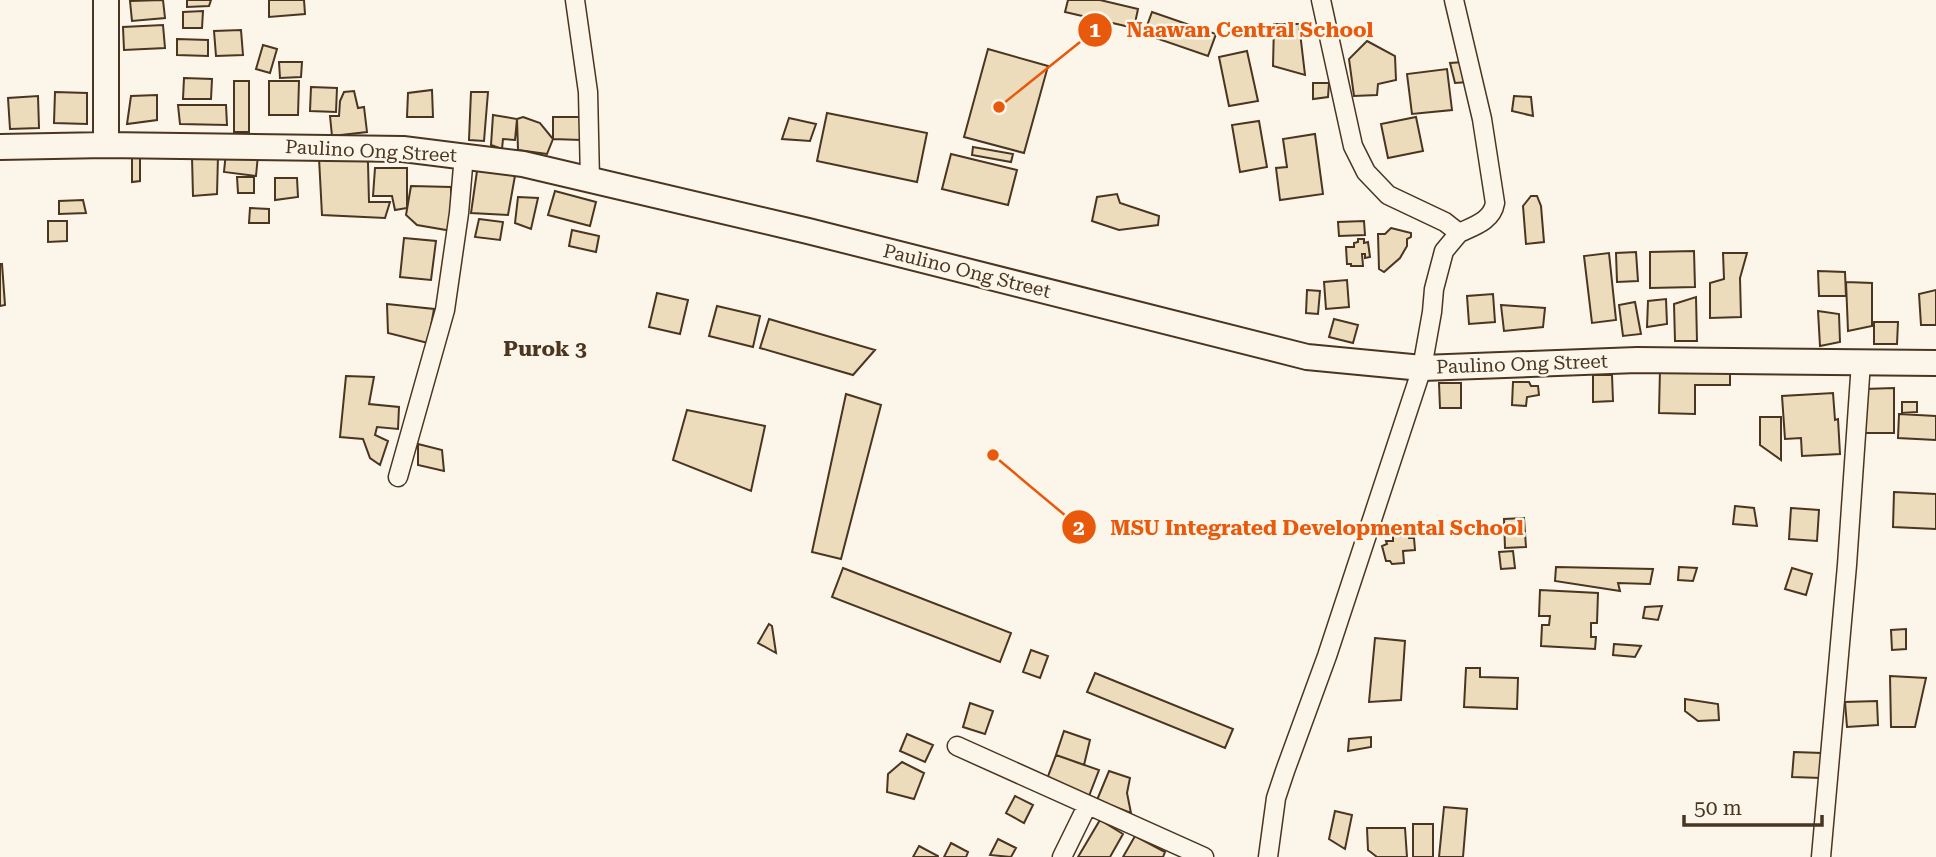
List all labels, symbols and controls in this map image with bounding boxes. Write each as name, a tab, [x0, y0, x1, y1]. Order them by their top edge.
callout: Naawan Central School	[1078, 9, 1388, 51]
text: 1	[1089, 18, 1101, 42]
text: Naawan Central School	[1127, 18, 1374, 42]
street label: Paulino Ong Street	[285, 135, 457, 167]
street label: Paulino Ong Street	[881, 239, 1053, 303]
district label: Purok 3	[503, 337, 587, 361]
street label: Paulino Ong Street	[1436, 350, 1608, 378]
callout: MSU Integrated Developmental School	[1061, 506, 1537, 548]
text: 2	[1073, 516, 1085, 540]
text: MSU Integrated Developmental School	[1110, 516, 1524, 540]
scale bar	[1684, 784, 1822, 828]
text: 50 m	[1694, 796, 1742, 820]

